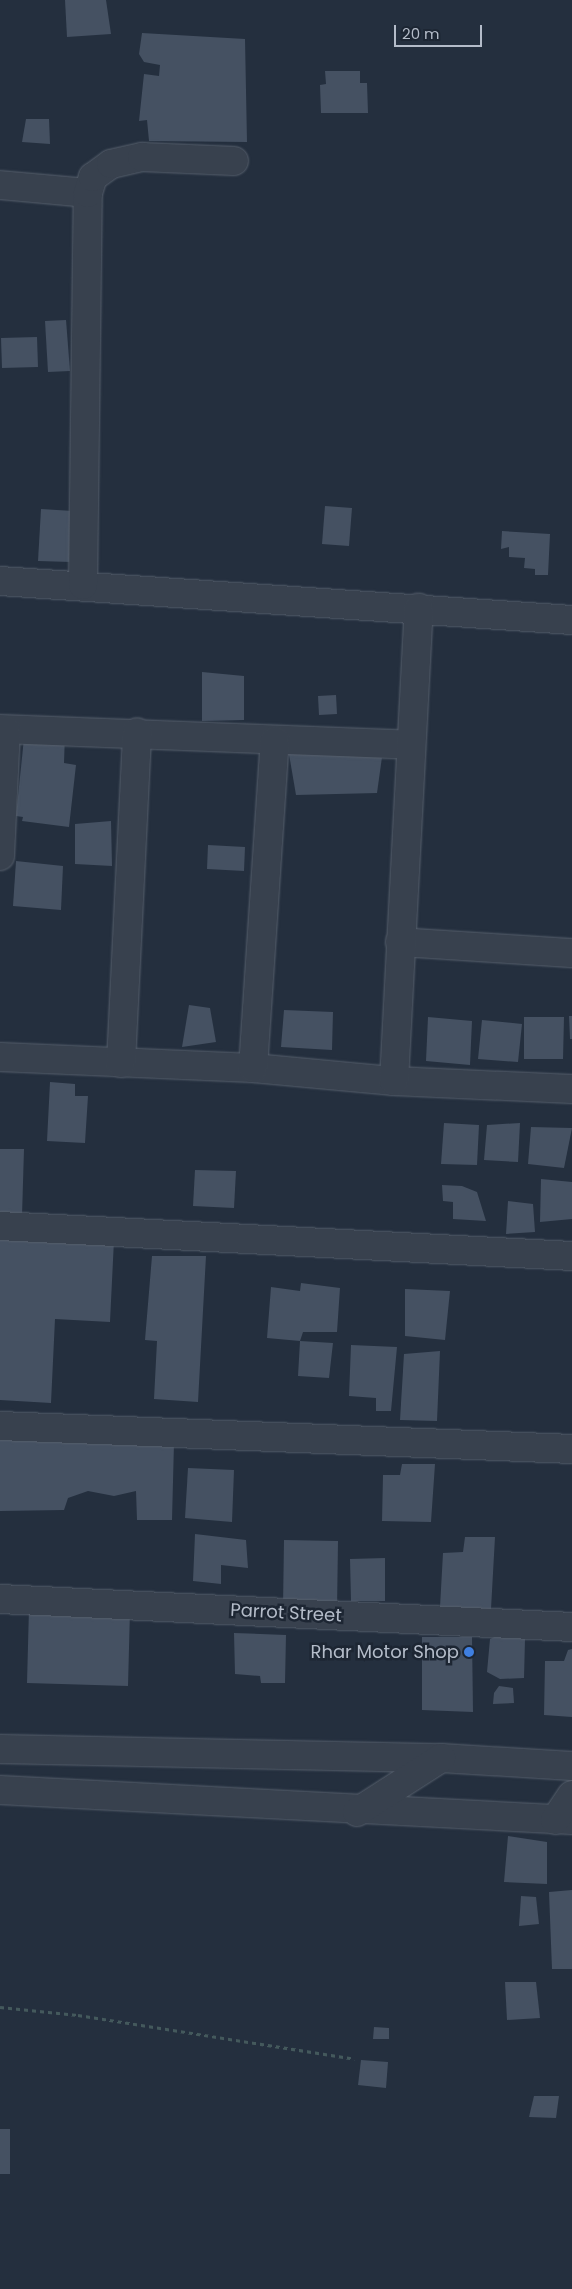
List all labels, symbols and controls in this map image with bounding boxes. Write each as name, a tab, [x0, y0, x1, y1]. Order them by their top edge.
scale bar	[397, 15, 484, 47]
text: 20 m	[402, 23, 440, 44]
street label: Parrot Street	[230, 1599, 342, 1627]
place label: Rhar Motor Shop	[310, 1641, 459, 1663]
marker: Rhar Motor Shop	[463, 1646, 475, 1658]

